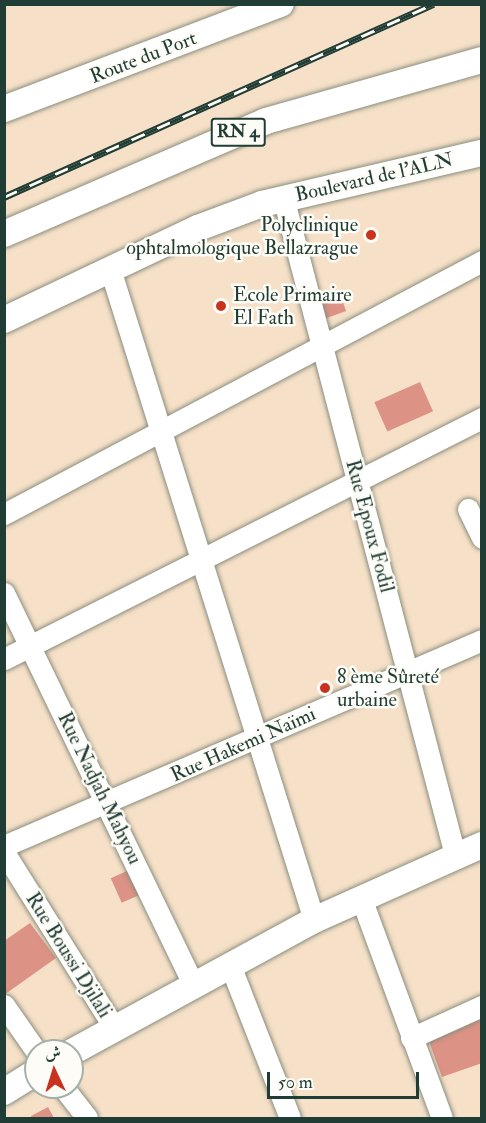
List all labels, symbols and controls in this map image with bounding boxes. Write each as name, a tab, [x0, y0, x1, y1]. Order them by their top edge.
street label: Route du Port	[86, 26, 200, 88]
road number: RN 4	[210, 117, 266, 147]
street label: Boulevard de l'ALN	[293, 147, 455, 207]
place label: Polyclinique ophtalmologique Bellazrague	[126, 212, 358, 259]
marker: Polyclinique ophtalmologique Bellazrague	[362, 226, 380, 244]
place label: Ecole Primaire El Fath	[233, 282, 352, 329]
marker: Ecole Primaire El Fath	[214, 299, 228, 313]
street label: Rue Epoux Fodil	[341, 457, 399, 595]
place label: 8 ème Sûreté urbaine	[337, 664, 439, 711]
marker: 8 ème Sûreté urbaine	[318, 681, 332, 695]
street label: Rue Hakemi Naïmi	[167, 701, 319, 787]
street label: Rue Nadjah Mahyou	[53, 708, 147, 868]
street label: Rue Boussi Djilali	[21, 888, 117, 1022]
north arrow	[24, 1039, 84, 1099]
text: ش	[44, 1043, 61, 1064]
scale bar	[270, 1060, 422, 1098]
text: 50 m	[278, 1071, 313, 1094]

